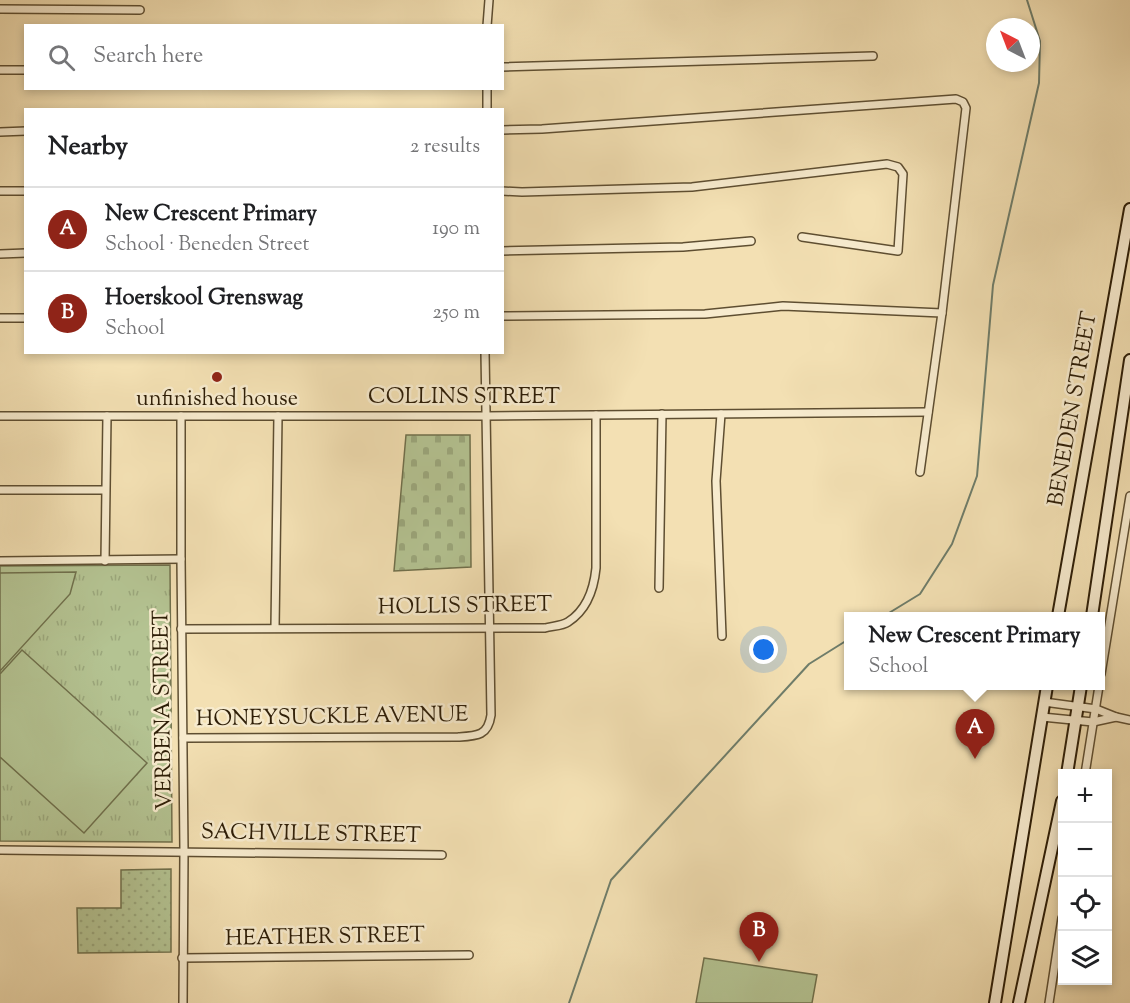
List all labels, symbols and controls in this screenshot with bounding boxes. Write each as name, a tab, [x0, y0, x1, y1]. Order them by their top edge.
north arrow	[986, 18, 1040, 72]
search box	[24, 24, 504, 90]
icon: search	[45, 41, 78, 74]
text: Search here	[93, 41, 203, 73]
text: Nearby	[48, 129, 128, 166]
text: 2 results	[410, 133, 480, 162]
text: New Crescent Primary	[105, 199, 317, 231]
text: A	[59, 215, 76, 244]
text: 190 m	[432, 215, 480, 244]
text: School · Beneden Street	[105, 231, 309, 260]
text: Hoerskool Grenswag	[105, 283, 303, 315]
text: B	[61, 299, 74, 328]
text: 250 m	[432, 299, 480, 328]
street label: BENEDEN STREET	[1041, 309, 1107, 509]
text: School	[105, 315, 165, 344]
marker: unfinished house	[210, 370, 224, 384]
street label: COLLINS STREET	[368, 382, 561, 414]
place label: unfinished house	[136, 384, 298, 416]
street label: HOLLIS STREET	[378, 589, 553, 625]
street label: VERBENA STREET	[146, 609, 182, 810]
popup	[844, 612, 1105, 690]
text: New Crescent Primary	[869, 621, 1080, 653]
your location	[749, 635, 778, 664]
text: School	[869, 653, 928, 682]
street label: HONEYSUCKLE AVENUE	[196, 700, 468, 736]
pin: A	[956, 710, 994, 759]
map controls	[1058, 769, 1112, 985]
button: +	[1058, 769, 1112, 823]
street label: SACHVILLE STREET	[201, 817, 422, 853]
button: −	[1058, 823, 1112, 877]
button: locate	[1058, 877, 1112, 931]
pin: B	[740, 912, 778, 962]
street label: HEATHER STREET	[225, 920, 426, 956]
button: layers	[1058, 931, 1112, 985]

